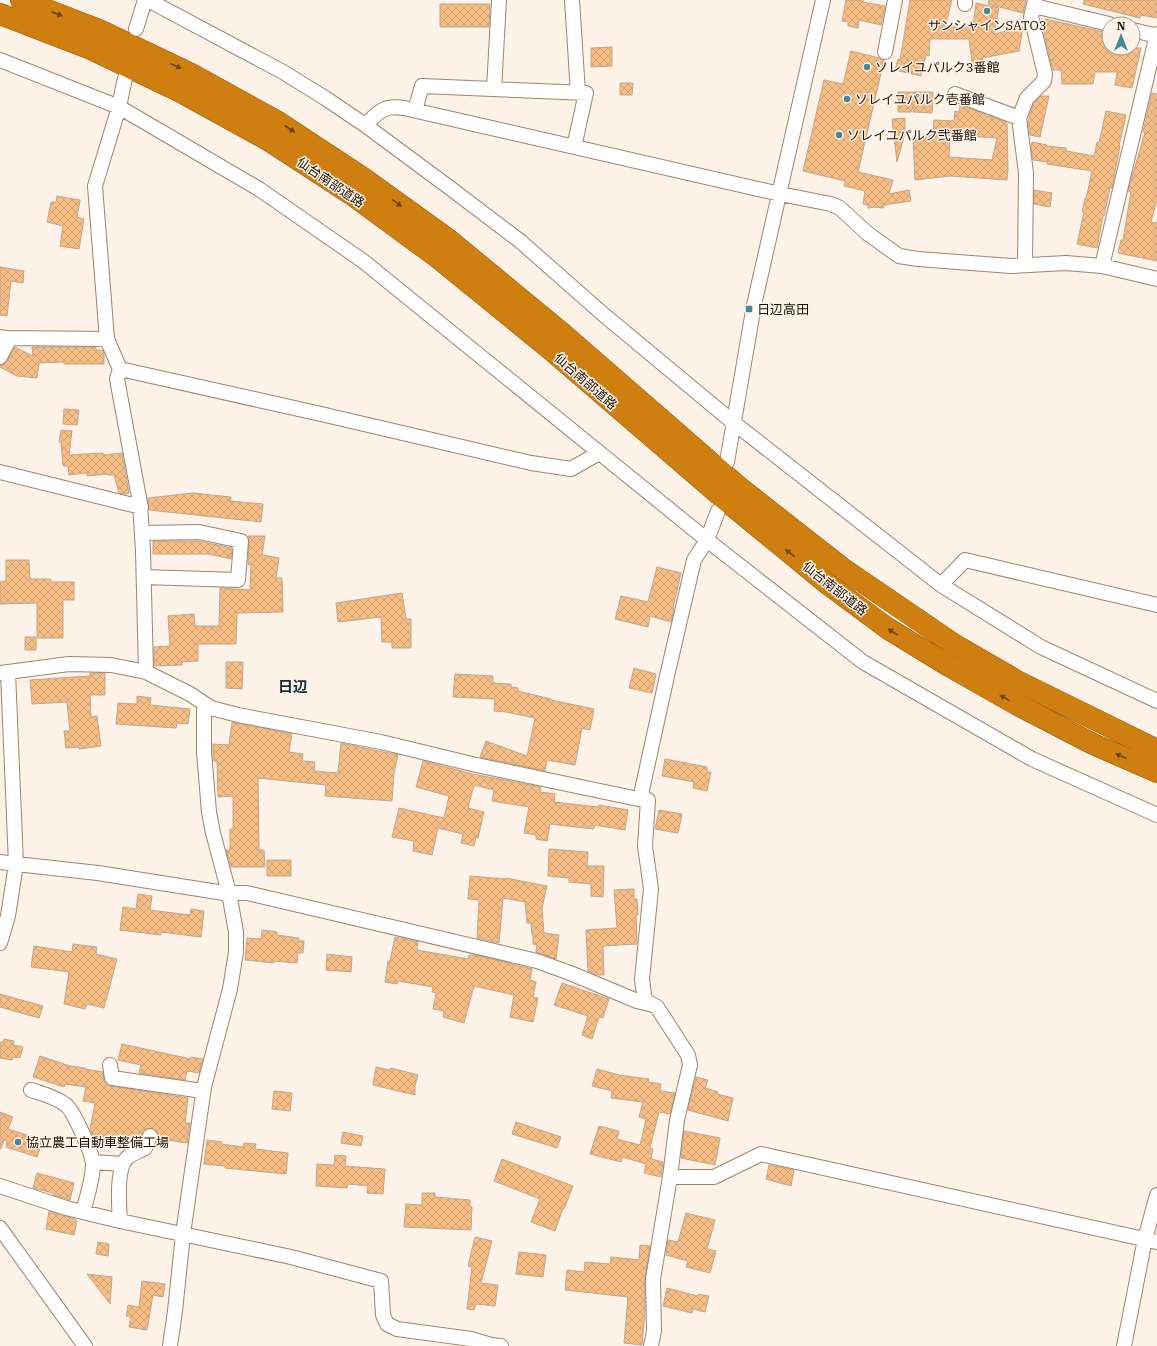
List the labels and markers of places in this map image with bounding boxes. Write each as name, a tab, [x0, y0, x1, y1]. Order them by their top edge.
marker: サンシャインSATO3	[982, 6, 992, 16]
place label: サンシャインSATO3	[927, 17, 1047, 34]
place label: ソレイユパルク3番館	[875, 59, 1000, 76]
marker: ソレイユパルク3番館	[862, 62, 872, 72]
place label: ソレイユパルク壱番館	[855, 91, 985, 108]
marker: ソレイユパルク壱番館	[842, 94, 852, 104]
place label: ソレイユパルク弐番館	[847, 127, 977, 144]
marker: ソレイユパルク弐番館	[834, 130, 844, 140]
place label: 日辺高田	[757, 301, 809, 318]
marker: 日辺高田	[744, 304, 754, 314]
place label: 協立農工自動車整備工場	[26, 1134, 169, 1151]
marker: 協立農工自動車整備工場	[13, 1137, 23, 1147]

